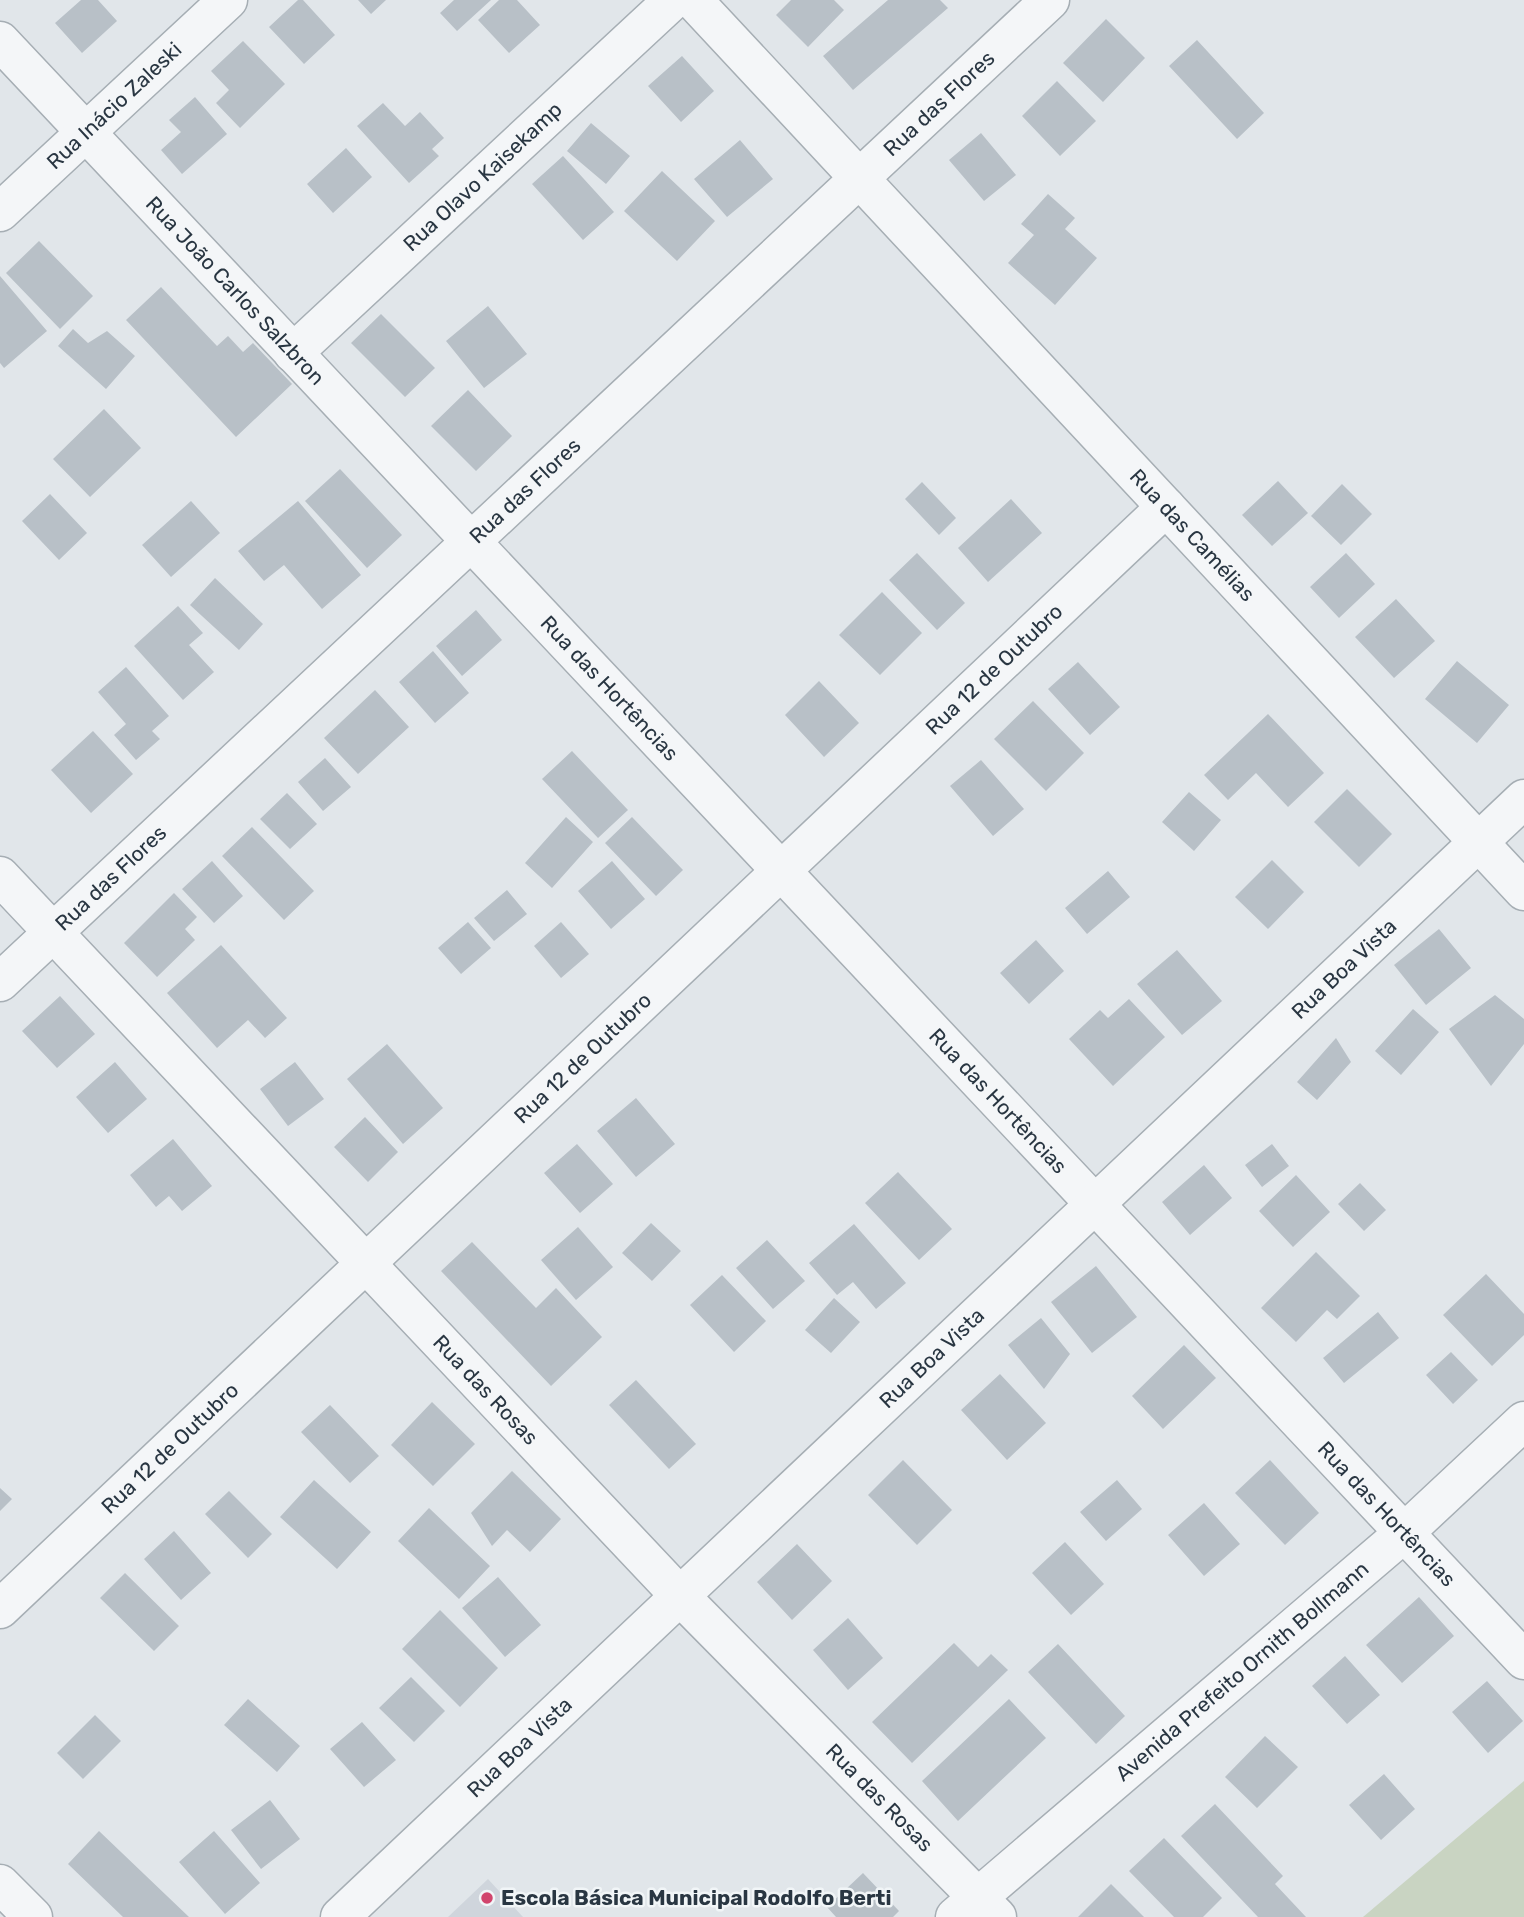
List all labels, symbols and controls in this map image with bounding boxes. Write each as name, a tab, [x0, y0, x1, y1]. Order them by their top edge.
street label: Rua Inácio Zaleski	[41, 37, 186, 174]
street label: Rua das Flores	[878, 45, 1000, 161]
street label: Rua Olavo Kaisekamp	[398, 97, 567, 256]
street label: Rua João Carlos Salzbron	[141, 191, 330, 390]
street label: Rua das Flores	[464, 433, 585, 548]
street label: Rua das Camélias	[1125, 464, 1260, 606]
street label: Rua 12 de Outubro	[920, 598, 1068, 740]
street label: Rua das Hortências	[536, 610, 684, 766]
street label: Rua das Flores	[50, 820, 171, 936]
street label: Rua Boa Vista	[1286, 913, 1401, 1024]
street label: Rua 12 de Outubro	[509, 987, 656, 1128]
street label: Rua das Hortências	[924, 1023, 1073, 1179]
street label: Rua Boa Vista	[874, 1302, 989, 1413]
street label: Rua das Rosas	[428, 1330, 544, 1450]
street label: Rua 12 de Outubro	[96, 1377, 243, 1519]
street label: Rua das Hortências	[1313, 1436, 1461, 1591]
street label: Avenida Prefeito Ornith Bollmann	[1110, 1556, 1374, 1786]
street label: Rua Boa Vista	[462, 1692, 577, 1802]
street label: Rua das Rosas	[821, 1738, 938, 1857]
place label: Escola Básica Municipal Rodolfo Berti	[501, 1885, 891, 1910]
marker: Escola Básica Municipal Rodolfo Berti	[479, 1890, 495, 1906]

